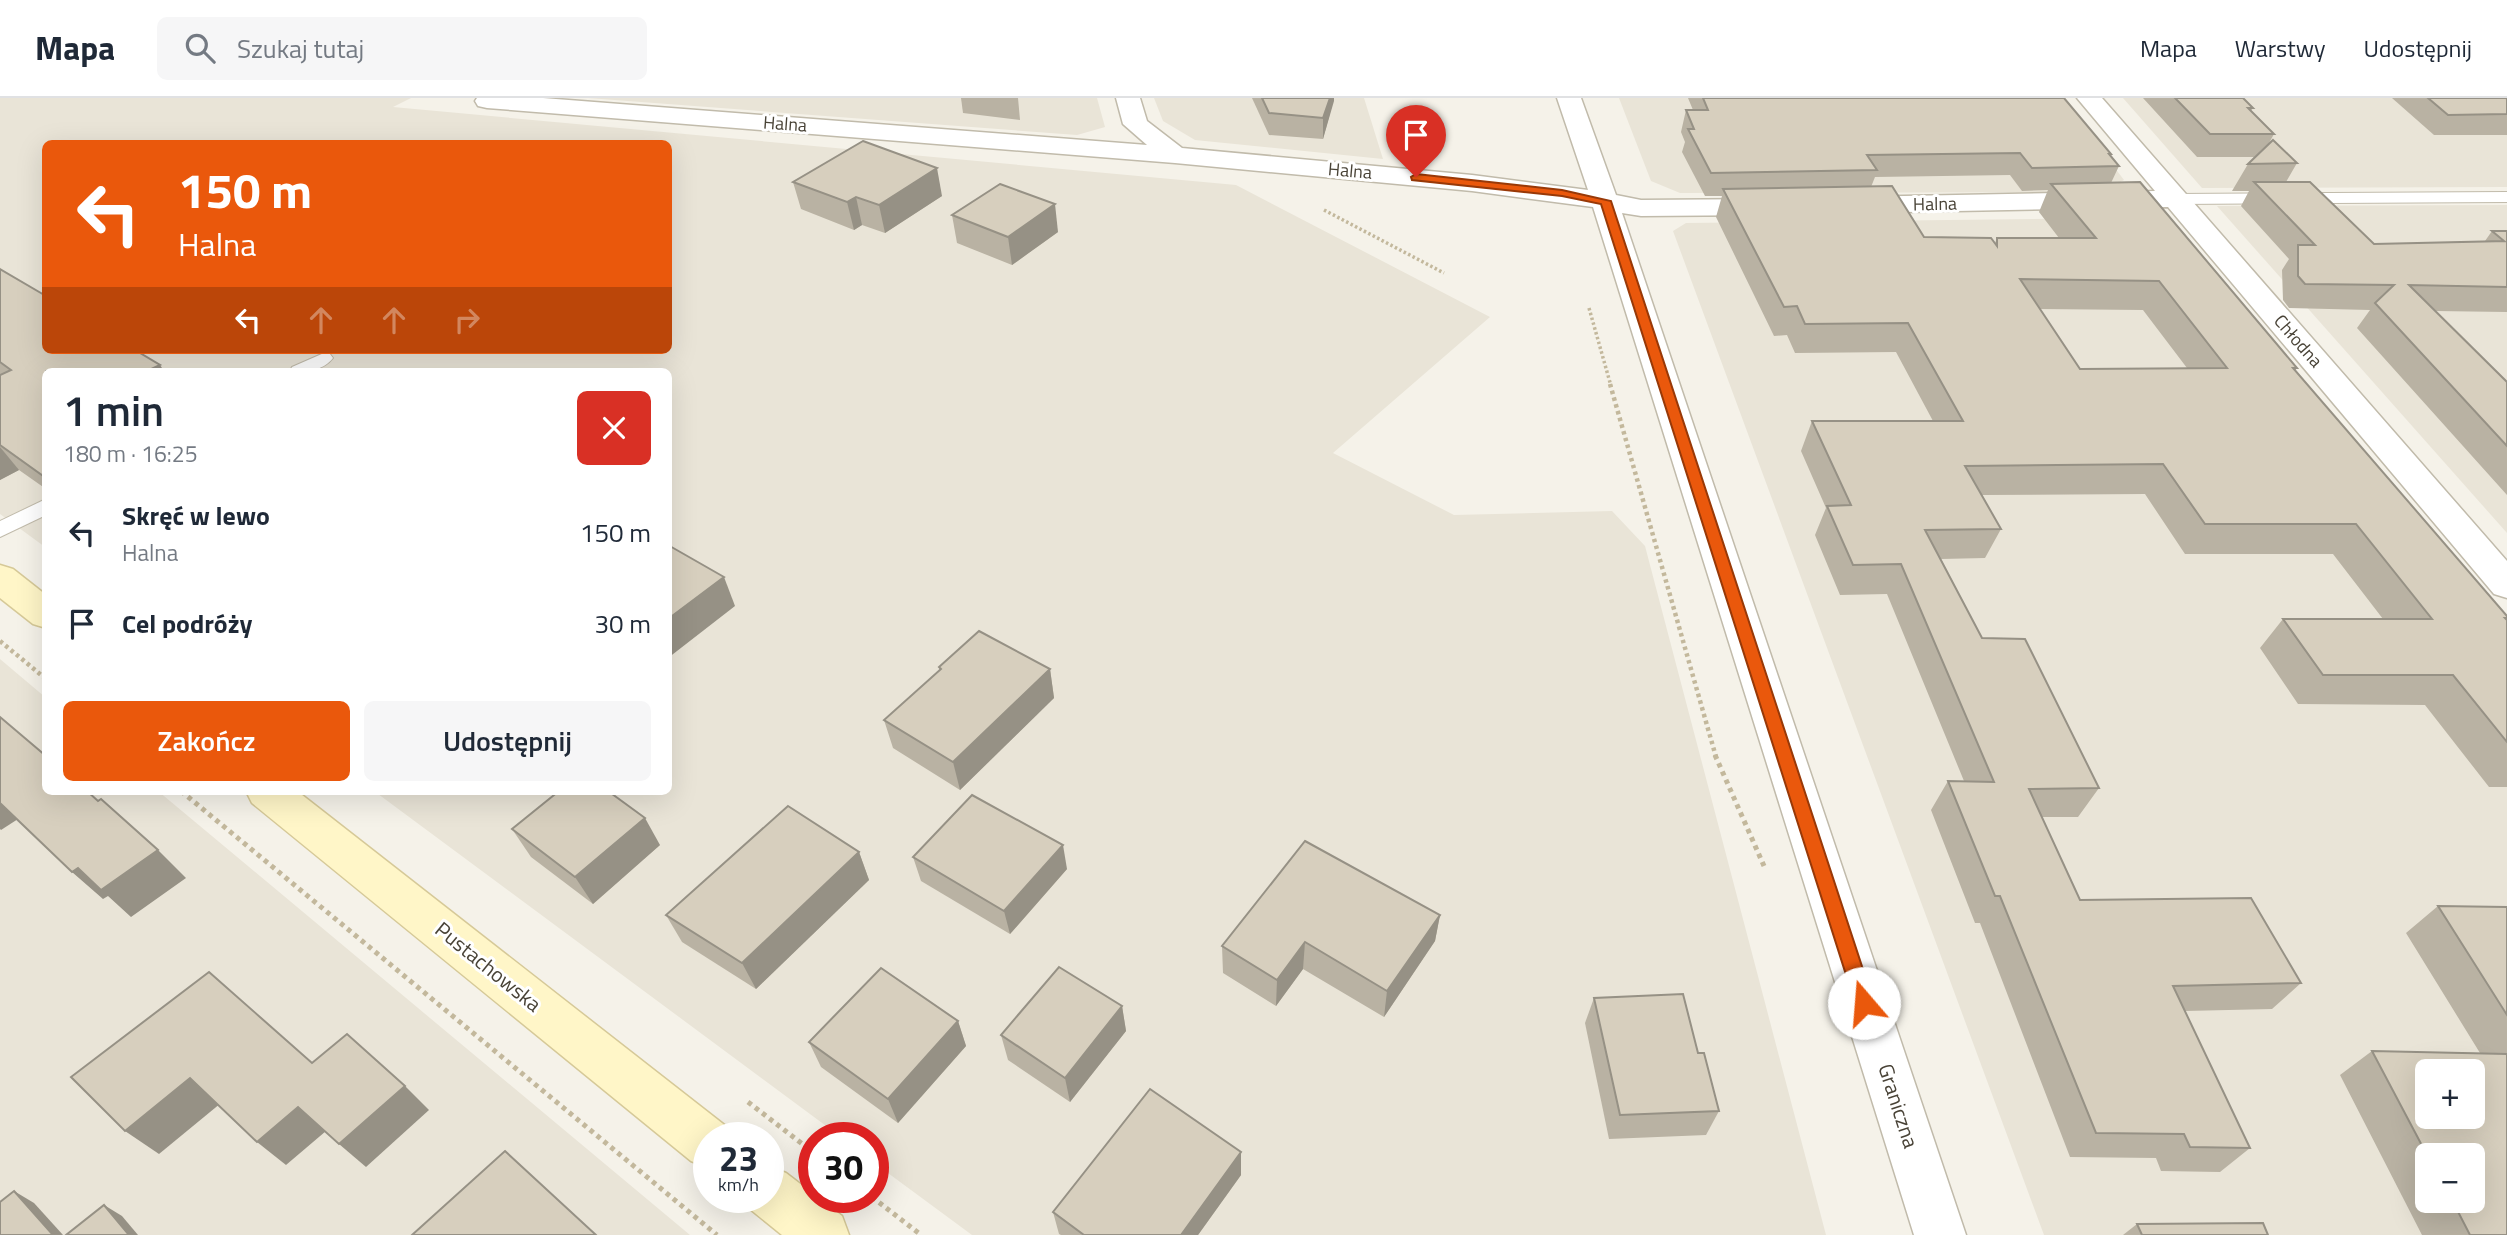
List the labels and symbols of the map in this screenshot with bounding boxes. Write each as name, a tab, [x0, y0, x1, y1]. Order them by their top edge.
pin	[1386, 105, 1446, 177]
street label: Halna	[762, 108, 808, 139]
street label: Halna	[1327, 155, 1373, 186]
street label: Halna	[1913, 190, 1957, 217]
street label: Chłodna	[2268, 308, 2329, 373]
street label: Pustachowska	[428, 913, 549, 1020]
position arrow	[1827, 966, 1901, 1040]
street label: Graniczna	[1870, 1059, 1928, 1153]
speed limit sign: 30	[798, 1122, 889, 1213]

